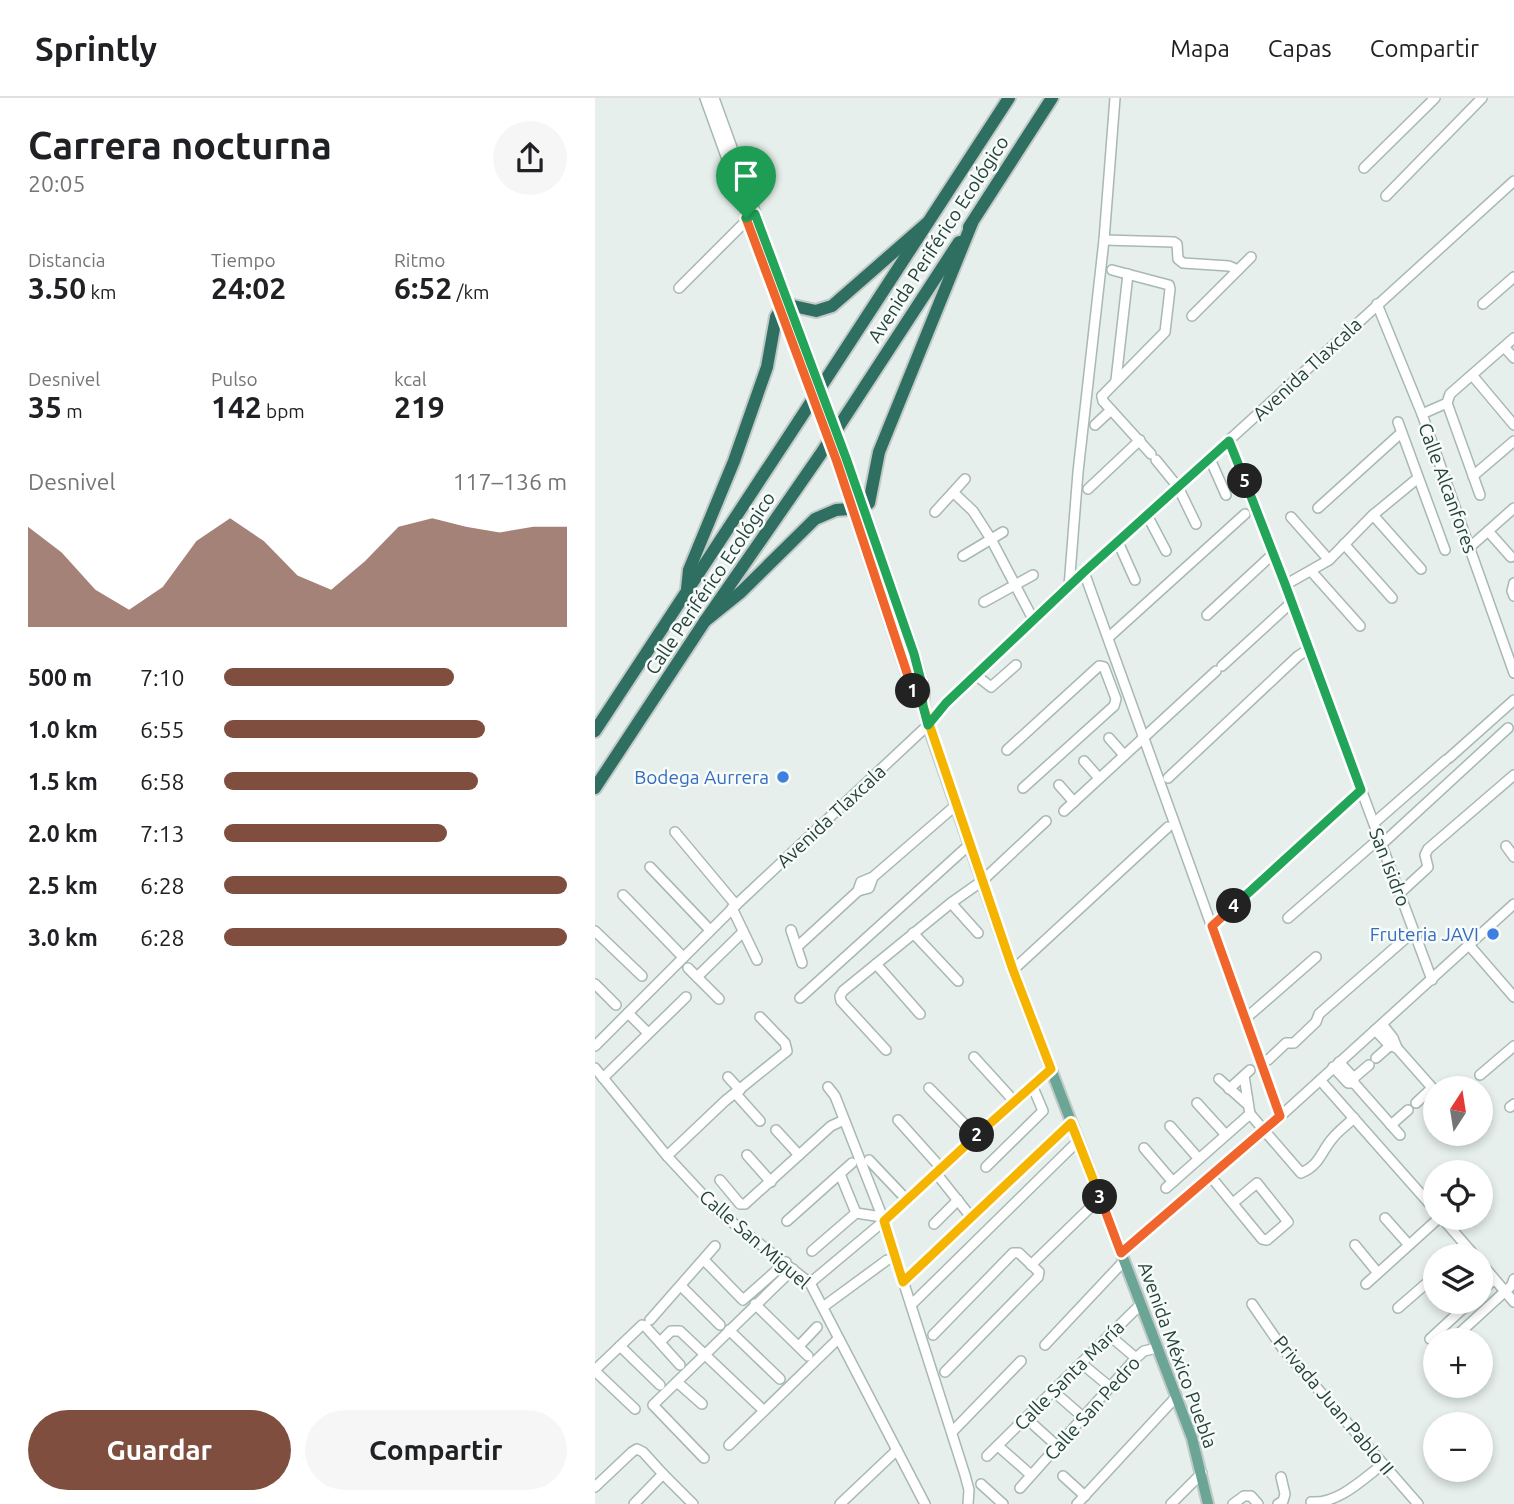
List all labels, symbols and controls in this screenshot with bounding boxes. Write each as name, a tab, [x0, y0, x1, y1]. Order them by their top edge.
text: Sprintly	[35, 30, 157, 67]
text: Mapa	[1170, 35, 1230, 62]
text: Capas	[1268, 35, 1332, 62]
text: Compartir	[1370, 35, 1479, 62]
button: share	[493, 121, 567, 195]
text: Carrera nocturna	[28, 124, 332, 166]
street label: Avenida Periférico Ecológico	[863, 132, 1013, 346]
pin	[716, 146, 776, 218]
icon: arrive	[727, 157, 765, 195]
text: 20:05	[28, 171, 86, 196]
text: Distancia	[28, 249, 106, 271]
text: Tiempo	[211, 249, 276, 271]
text: Ritmo	[394, 249, 445, 271]
text: 3.50	[28, 271, 86, 305]
text: 24:02	[211, 271, 286, 305]
text: 6:52	[394, 271, 452, 305]
text: km	[86, 281, 116, 303]
text: /km	[452, 281, 490, 303]
street label: Avenida Tlaxcala	[1248, 313, 1366, 425]
text: Desnivel	[28, 368, 100, 390]
text: Pulso	[211, 368, 258, 390]
text: kcal	[394, 368, 427, 390]
text: 35	[28, 390, 62, 424]
text: 142	[211, 390, 262, 424]
text: 219	[394, 390, 445, 424]
text: m	[62, 400, 83, 422]
text: bpm	[262, 400, 305, 422]
street label: Calle Alcanfores	[1414, 420, 1482, 556]
pin: 5	[1227, 464, 1263, 498]
text: Desnivel	[28, 469, 116, 494]
text: 117–136 m	[453, 469, 567, 494]
text: 5	[1239, 469, 1250, 491]
street label: Calle Periférico Ecológico	[641, 488, 779, 678]
text: 500 m	[28, 665, 92, 690]
text: 7:10	[140, 665, 185, 690]
pin: 1	[895, 674, 931, 708]
text: 1	[907, 679, 918, 701]
text: 1.0 km	[28, 717, 98, 742]
text: 6:55	[140, 717, 185, 742]
street label: Avenida Tlaxcala	[772, 760, 890, 872]
place label: Bodega Aurrera	[634, 766, 769, 788]
text: 1.5 km	[28, 769, 98, 794]
text: 6:58	[140, 769, 185, 794]
marker: Bodega Aurrera	[775, 769, 791, 785]
text: 2.0 km	[28, 821, 98, 846]
text: 7:13	[140, 821, 185, 846]
street label: San Isidro	[1365, 825, 1415, 909]
text: 2.5 km	[28, 873, 98, 898]
text: 6:28	[140, 873, 185, 898]
pin: 4	[1217, 888, 1251, 924]
text: 4	[1228, 894, 1239, 916]
place label: Fruteria JAVI	[1370, 923, 1479, 945]
text: 3.0 km	[28, 925, 98, 950]
text: 6:28	[140, 925, 185, 950]
marker: Fruteria JAVI	[1485, 926, 1501, 942]
north arrow	[1423, 1076, 1493, 1146]
map controls	[1423, 1076, 1493, 1482]
pin: 2	[959, 1118, 995, 1152]
text: 2	[971, 1123, 982, 1145]
button: locate	[1423, 1160, 1493, 1230]
pin: 3	[1083, 1180, 1117, 1214]
street label: Calle San Miguel	[695, 1185, 815, 1293]
text: 3	[1094, 1185, 1105, 1207]
button: layers	[1423, 1244, 1493, 1314]
street label: Avenida México Puebla	[1134, 1259, 1222, 1451]
street label: Calle Santa María	[1010, 1316, 1128, 1434]
button: +	[1423, 1328, 1493, 1398]
street label: Privada Juan Pablo II	[1269, 1331, 1399, 1479]
street label: Calle San Pedro	[1040, 1352, 1144, 1464]
button: Guardar	[28, 1410, 291, 1490]
button: Compartir	[305, 1410, 567, 1490]
button: −	[1423, 1412, 1493, 1482]

